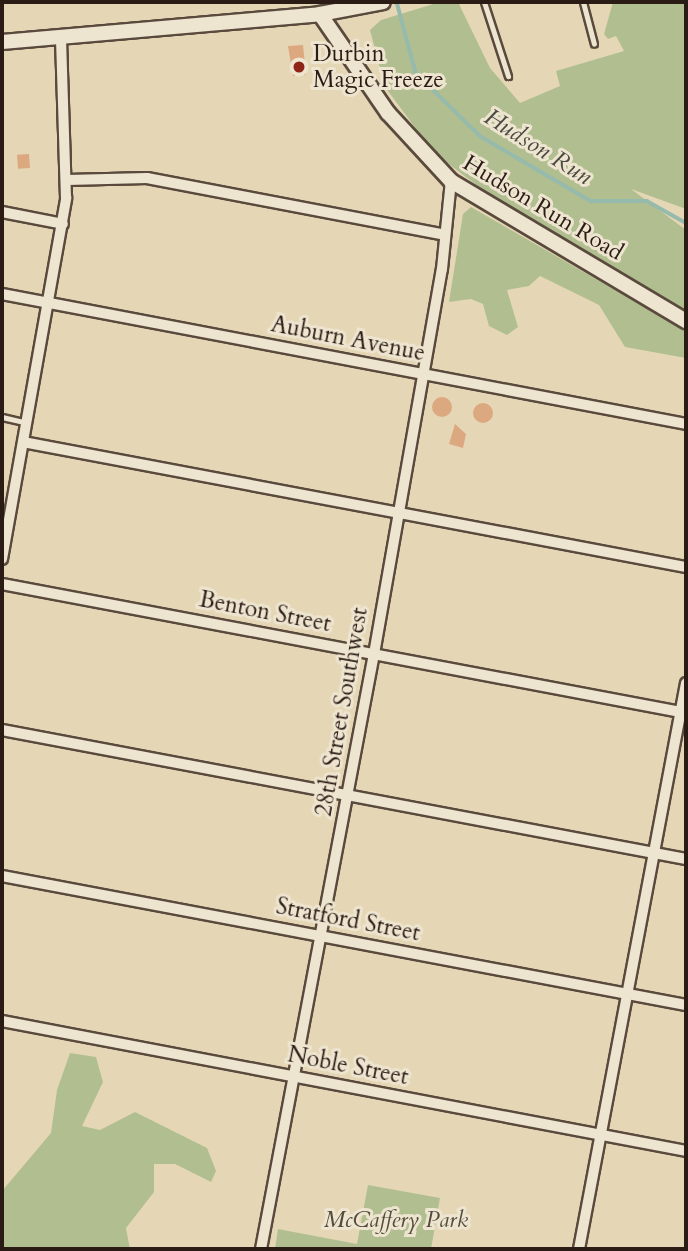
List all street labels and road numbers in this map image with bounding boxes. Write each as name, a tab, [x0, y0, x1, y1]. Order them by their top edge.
street label: Hudson Run Road	[458, 149, 628, 267]
street label: Auburn Avenue	[269, 311, 427, 367]
street label: Benton Street	[197, 586, 333, 638]
street label: 28th Street Southwest	[310, 605, 374, 819]
street label: Stratford Street	[274, 893, 422, 947]
street label: Noble Street	[285, 1041, 411, 1091]

